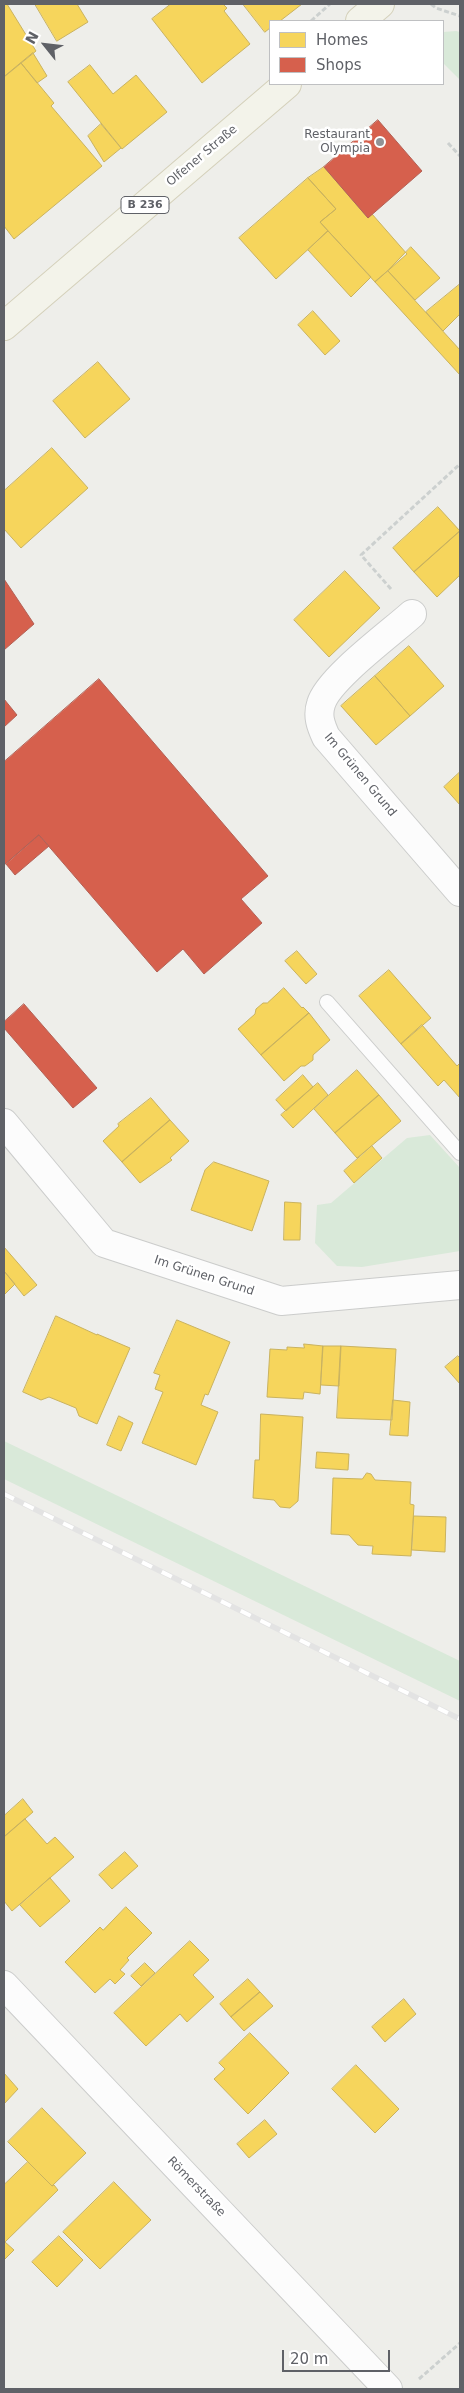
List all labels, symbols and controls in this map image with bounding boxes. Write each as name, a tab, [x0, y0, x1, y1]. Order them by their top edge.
north arrow	[20, 20, 70, 70]
legend	[269, 20, 444, 85]
text: N	[22, 29, 42, 47]
text: Homes	[316, 31, 368, 49]
text: Shops	[316, 56, 362, 74]
street label: Olfener Straße	[164, 122, 240, 190]
place label: Restaurant Olympia	[304, 128, 370, 156]
marker: Restaurant Olympia	[374, 136, 386, 148]
road number: B 236	[121, 196, 169, 214]
street label: Im Grünen Grund	[321, 730, 399, 820]
street label: Im Grünen Grund	[152, 1253, 256, 1299]
street label: Römerstraße	[164, 2154, 228, 2220]
scale bar	[284, 2340, 392, 2372]
text: 20 m	[290, 2350, 328, 2368]

